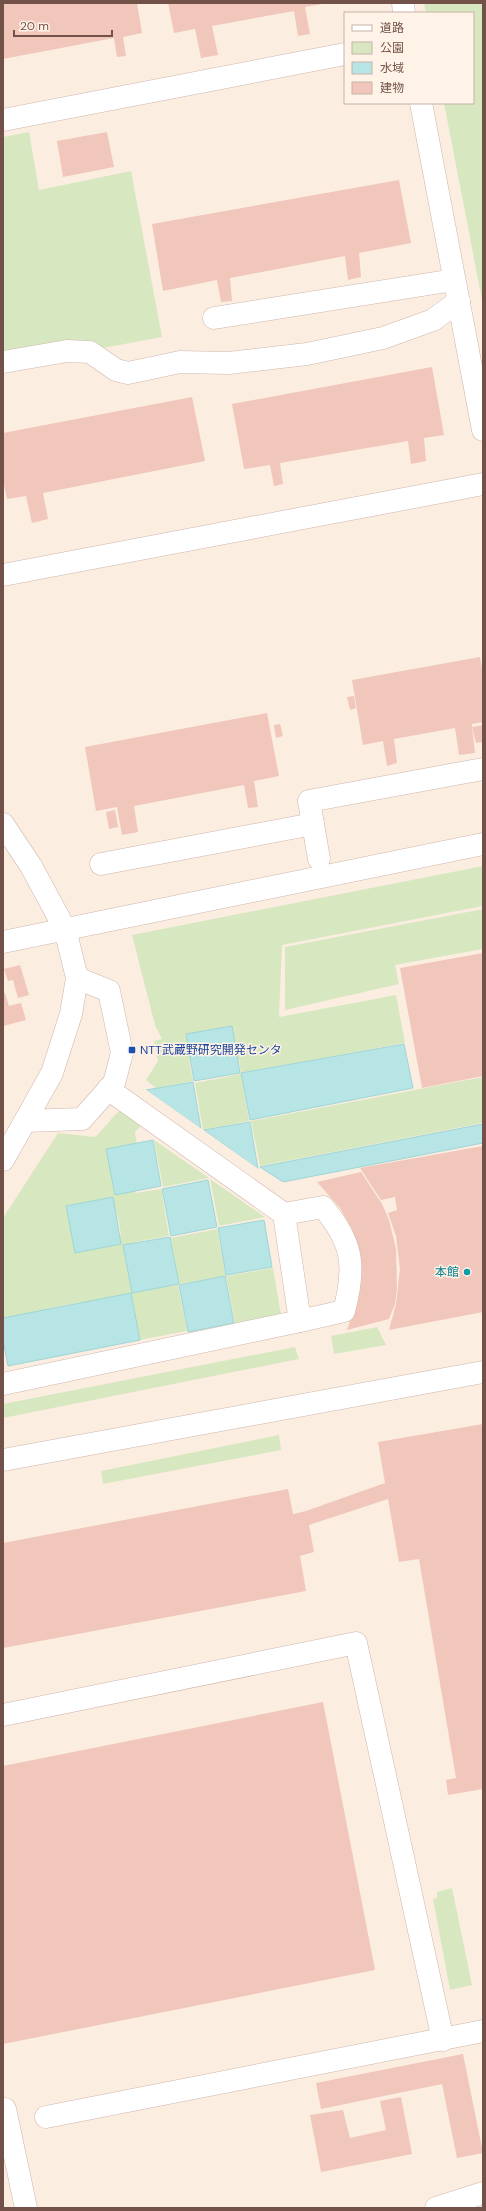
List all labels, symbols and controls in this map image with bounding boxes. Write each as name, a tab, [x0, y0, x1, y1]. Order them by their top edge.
scale bar	[14, 12, 112, 38]
legend	[344, 12, 474, 104]
text: 20 m	[20, 18, 49, 34]
text: 道路	[380, 20, 404, 36]
text: 公園	[380, 40, 404, 56]
text: 水域	[380, 60, 404, 76]
text: 建物	[380, 80, 404, 96]
place label: NTT武蔵野研究開発センタ	[140, 1042, 282, 1058]
marker: NTT武蔵野研究開発センタ	[127, 1045, 137, 1055]
place label: 本館	[435, 1264, 459, 1280]
marker: 本館	[462, 1267, 472, 1277]

